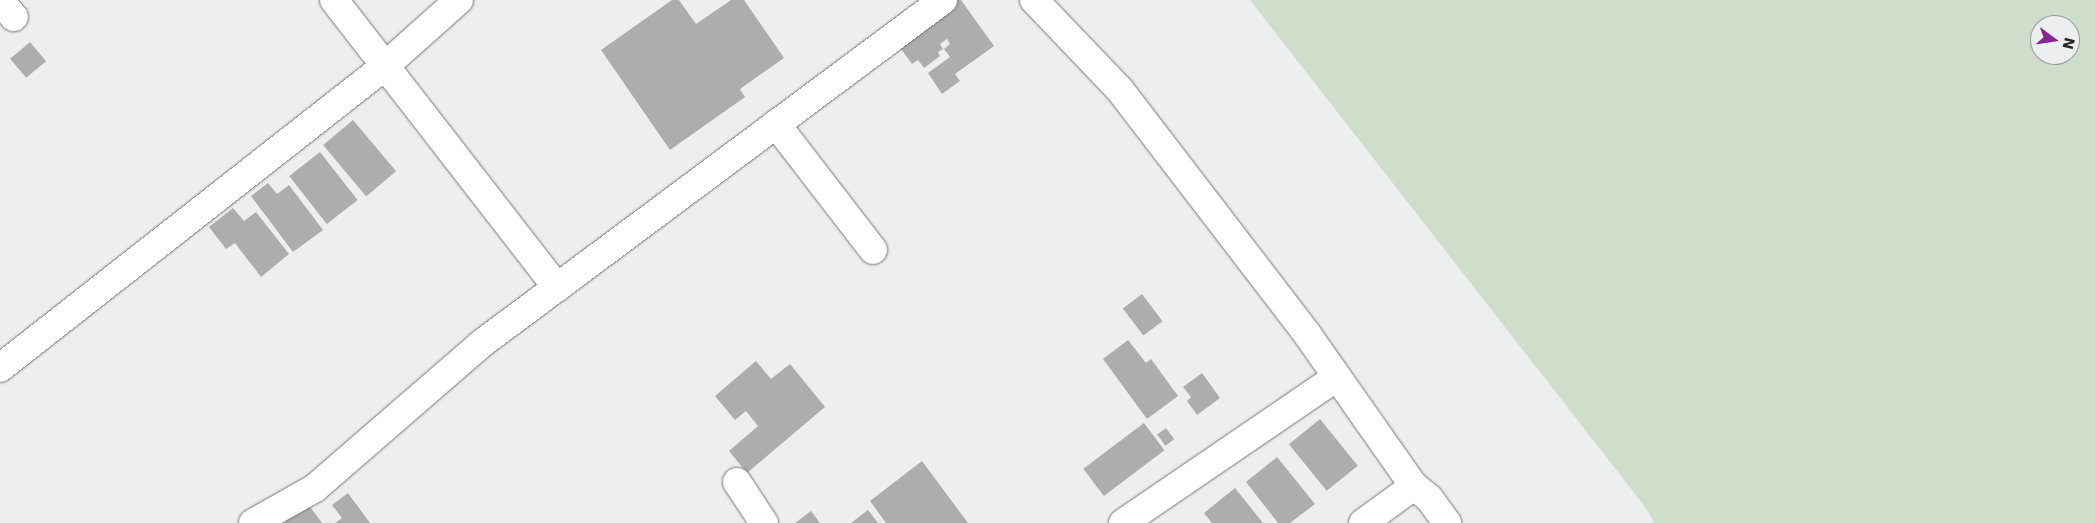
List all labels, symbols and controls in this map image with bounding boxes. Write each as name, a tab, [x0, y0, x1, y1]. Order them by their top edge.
north arrow	[2030, 15, 2080, 65]
text: N	[2059, 36, 2078, 51]

